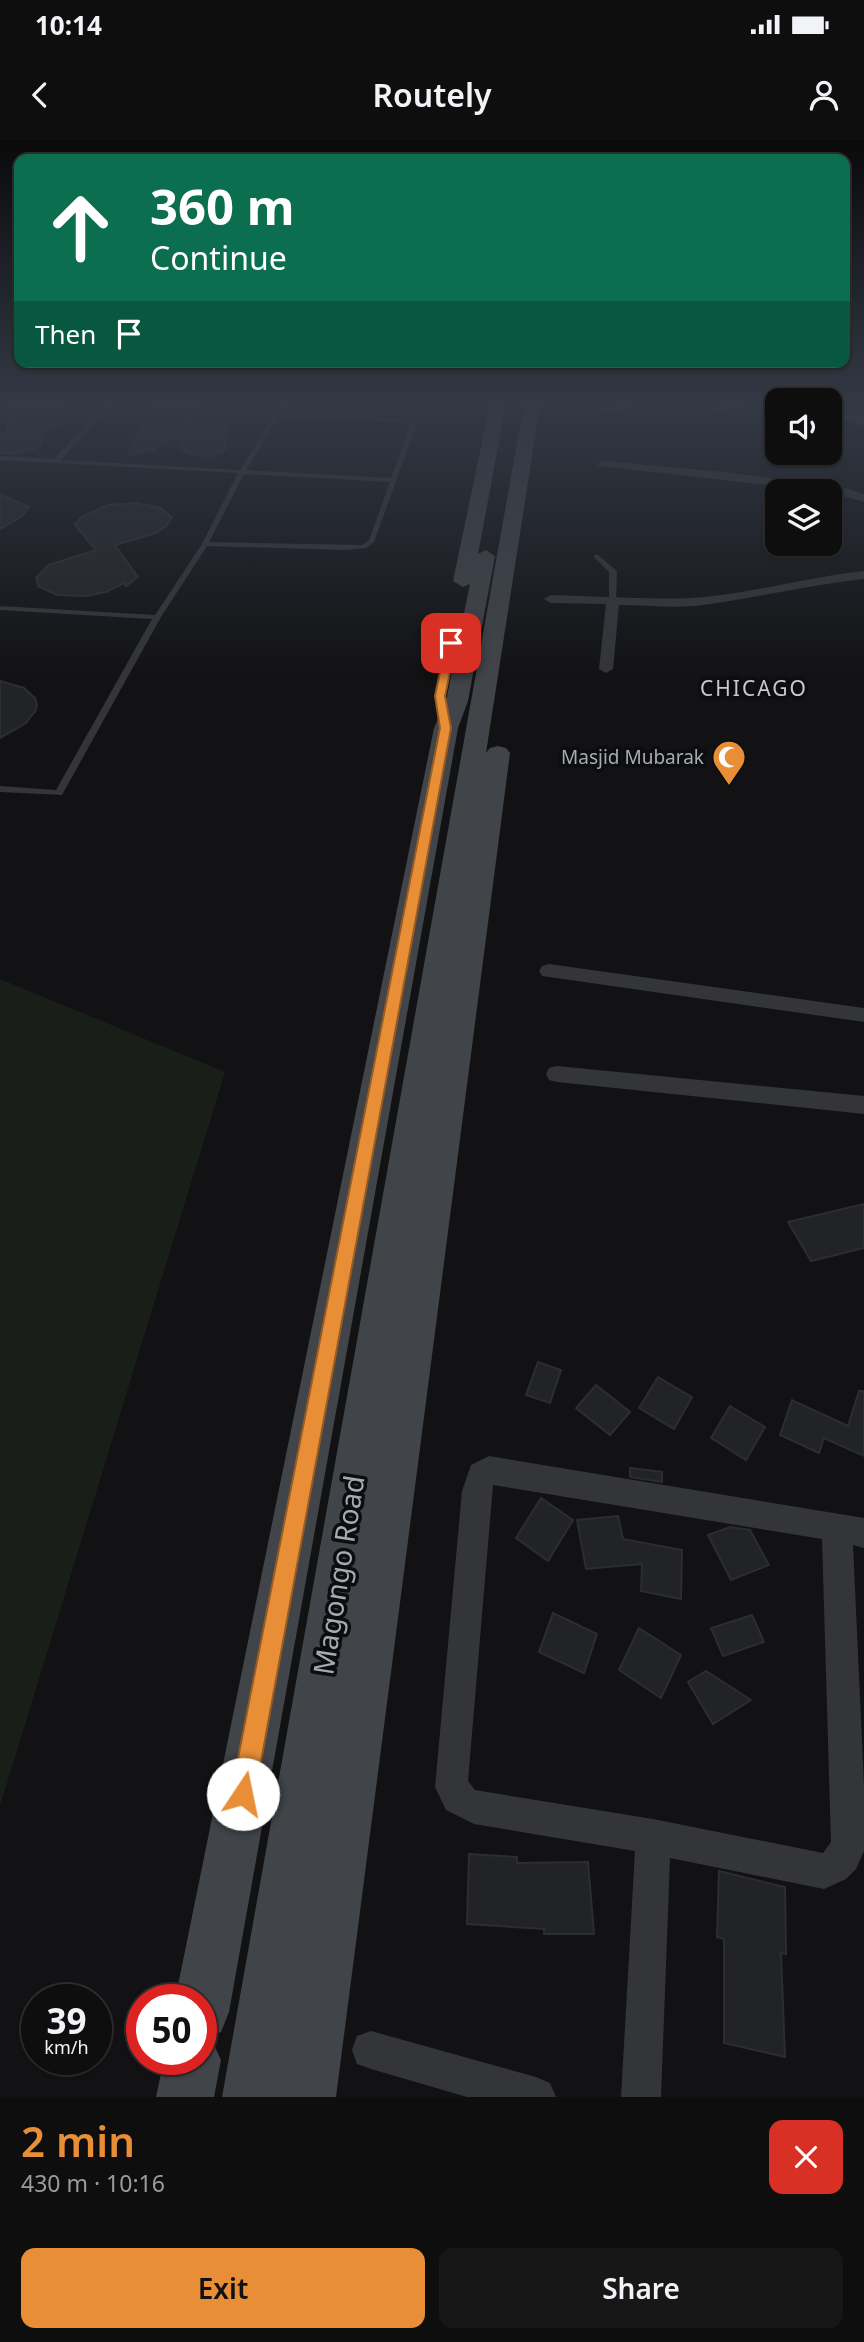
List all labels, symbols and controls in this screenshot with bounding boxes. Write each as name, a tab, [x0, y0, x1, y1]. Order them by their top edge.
text: 10:14	[35, 7, 102, 43]
text: Routely	[372, 73, 492, 116]
icon: back	[21, 76, 59, 114]
icon: person	[805, 76, 843, 114]
text: 360 m	[150, 173, 295, 239]
icon: ahead	[35, 182, 126, 273]
text: Continue	[150, 236, 287, 279]
icon: arrive	[110, 315, 148, 353]
text: Then	[35, 316, 96, 352]
map controls	[765, 388, 842, 556]
button: sound	[765, 388, 842, 465]
button: layers	[765, 479, 842, 556]
pin	[421, 613, 481, 673]
icon: arrive	[432, 624, 470, 662]
district label: CHICAGO	[700, 674, 808, 702]
mosque icon: Masjid Mubarak	[710, 738, 748, 787]
place label: Masjid Mubarak	[561, 744, 704, 770]
street label: Magongo Road	[303, 1473, 373, 1677]
position arrow	[206, 1757, 280, 1831]
speed limit sign: 50	[126, 1984, 217, 2075]
text: 39	[46, 1997, 87, 2044]
text: km/h	[44, 2035, 89, 2059]
text: 2 min	[21, 2112, 135, 2169]
button: close	[769, 2120, 843, 2194]
text: 430 m · 10:16	[21, 2167, 165, 2199]
button: Exit	[21, 2248, 425, 2328]
button: Share	[439, 2248, 843, 2328]

